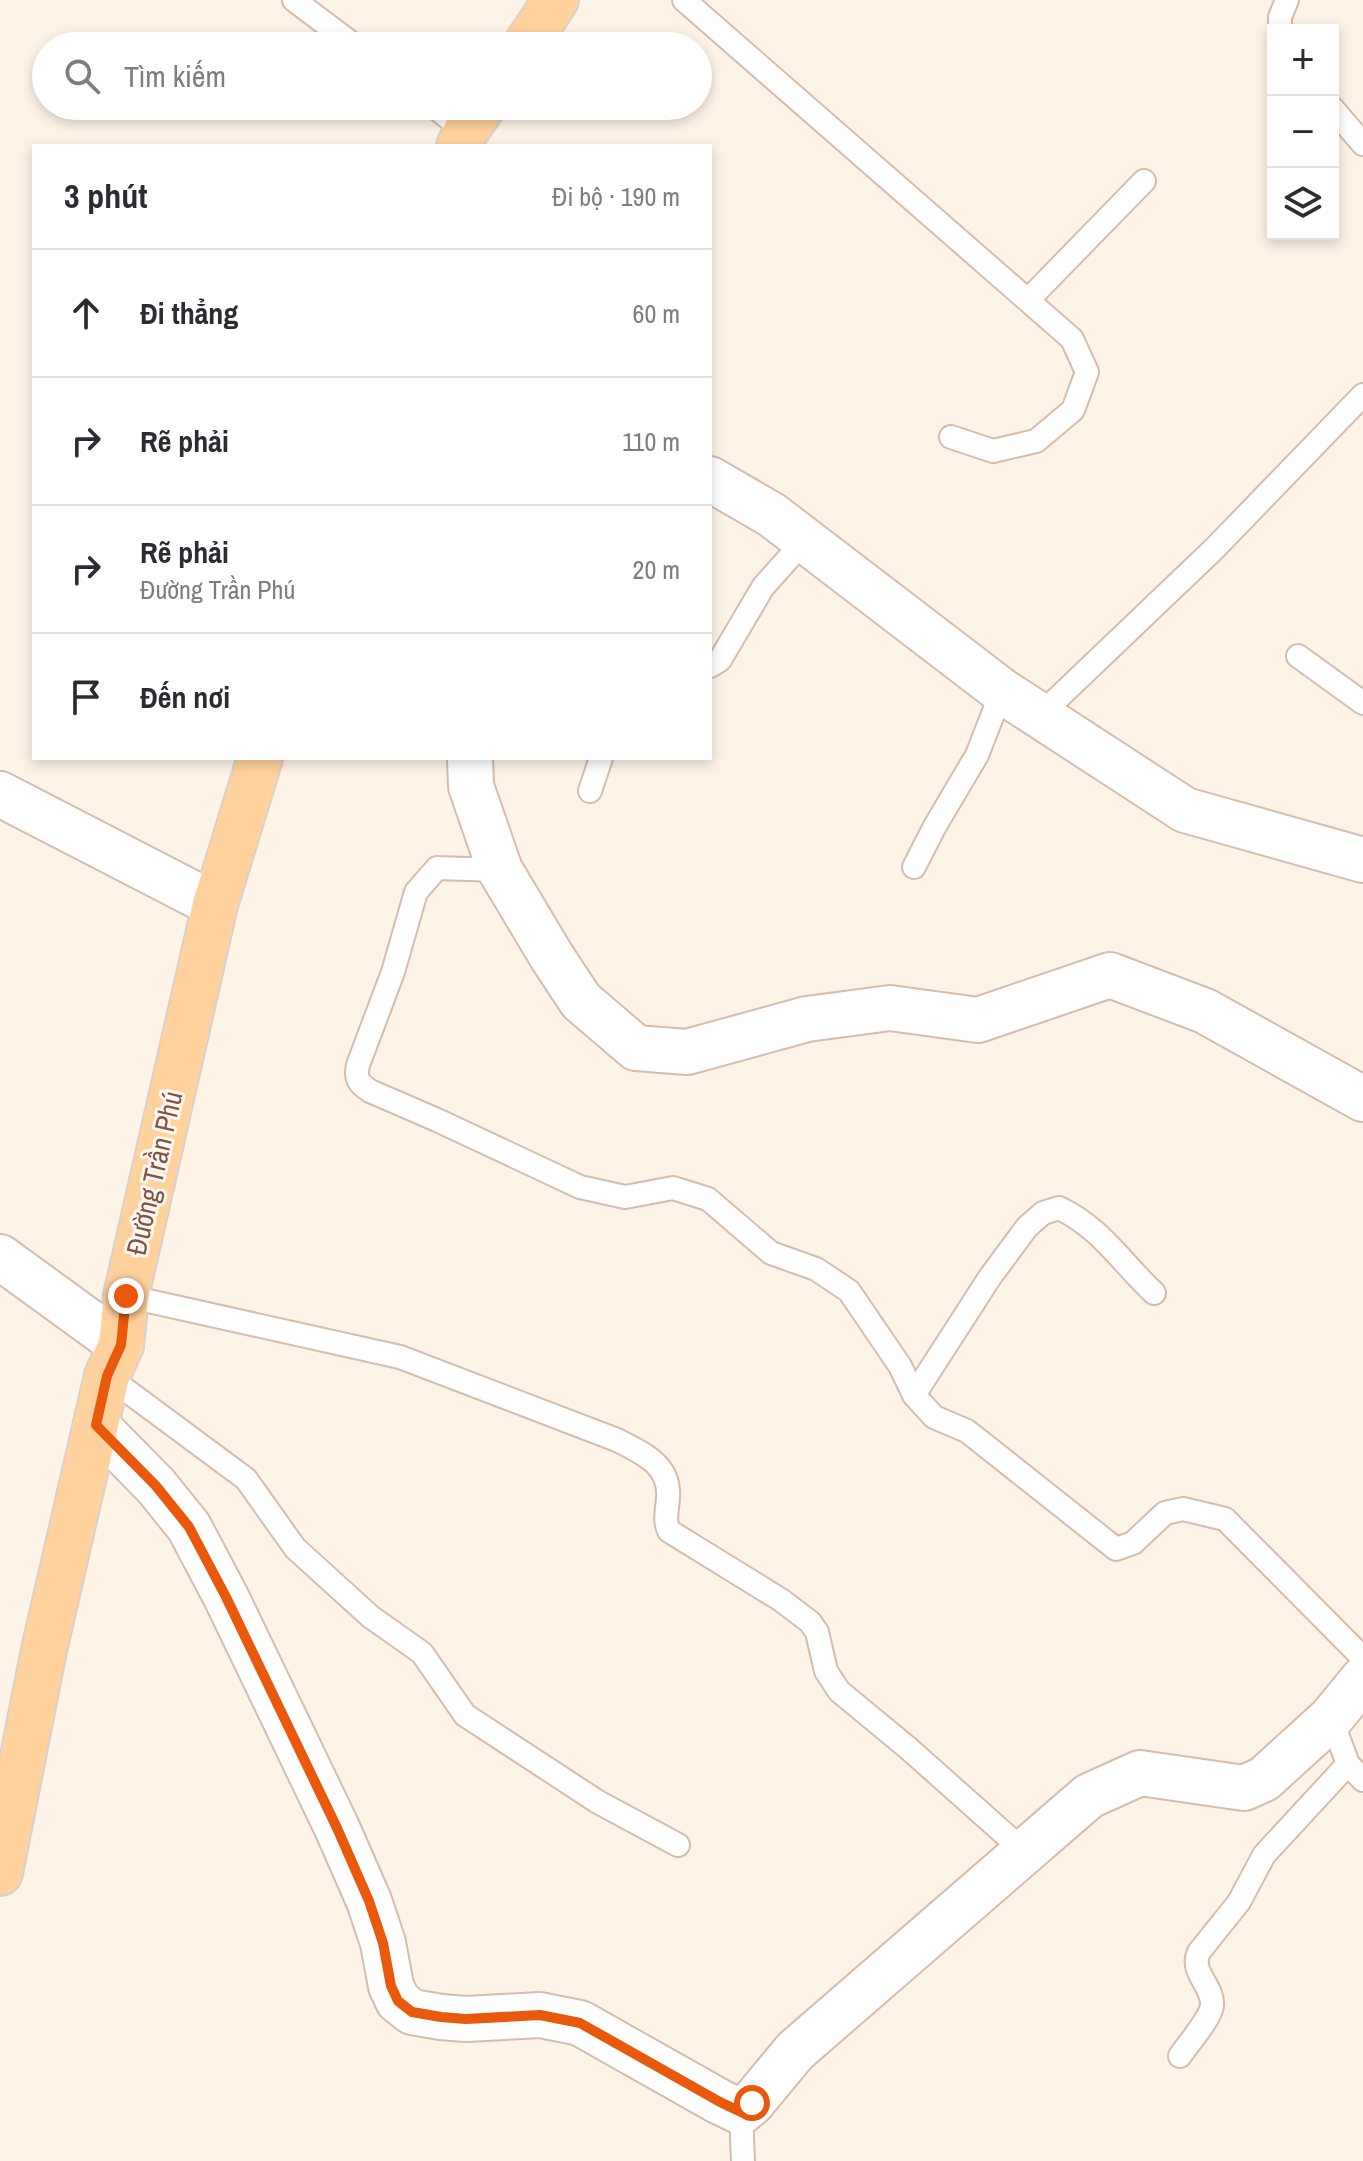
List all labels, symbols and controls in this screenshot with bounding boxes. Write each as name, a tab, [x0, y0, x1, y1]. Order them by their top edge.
map controls	[1267, 24, 1339, 240]
button: +	[1267, 24, 1339, 96]
search box	[32, 32, 712, 120]
icon: search	[60, 54, 104, 98]
text: Tìm kiếm	[124, 56, 226, 96]
button: −	[1267, 96, 1339, 168]
button: layers	[1267, 168, 1339, 240]
text: 3 phút	[64, 173, 148, 219]
text: Đi bộ · 190 m	[552, 179, 680, 214]
icon: ahead	[64, 291, 108, 335]
text: Đi thẳng	[140, 293, 238, 333]
text: 60 m	[633, 296, 680, 331]
icon: right	[64, 419, 108, 463]
text: Rẽ phải	[140, 421, 229, 461]
text: 110 m	[622, 424, 680, 459]
text: Rẽ phải	[140, 532, 229, 572]
icon: right	[64, 547, 108, 591]
text: 20 m	[633, 552, 680, 587]
text: Đường Trần Phú	[140, 572, 295, 607]
icon: arrive	[64, 675, 108, 719]
text: Đến nơi	[140, 677, 230, 717]
street label: Đường Trần Phú	[117, 1087, 191, 1259]
route end	[108, 1278, 144, 1314]
route start	[734, 2085, 770, 2121]

